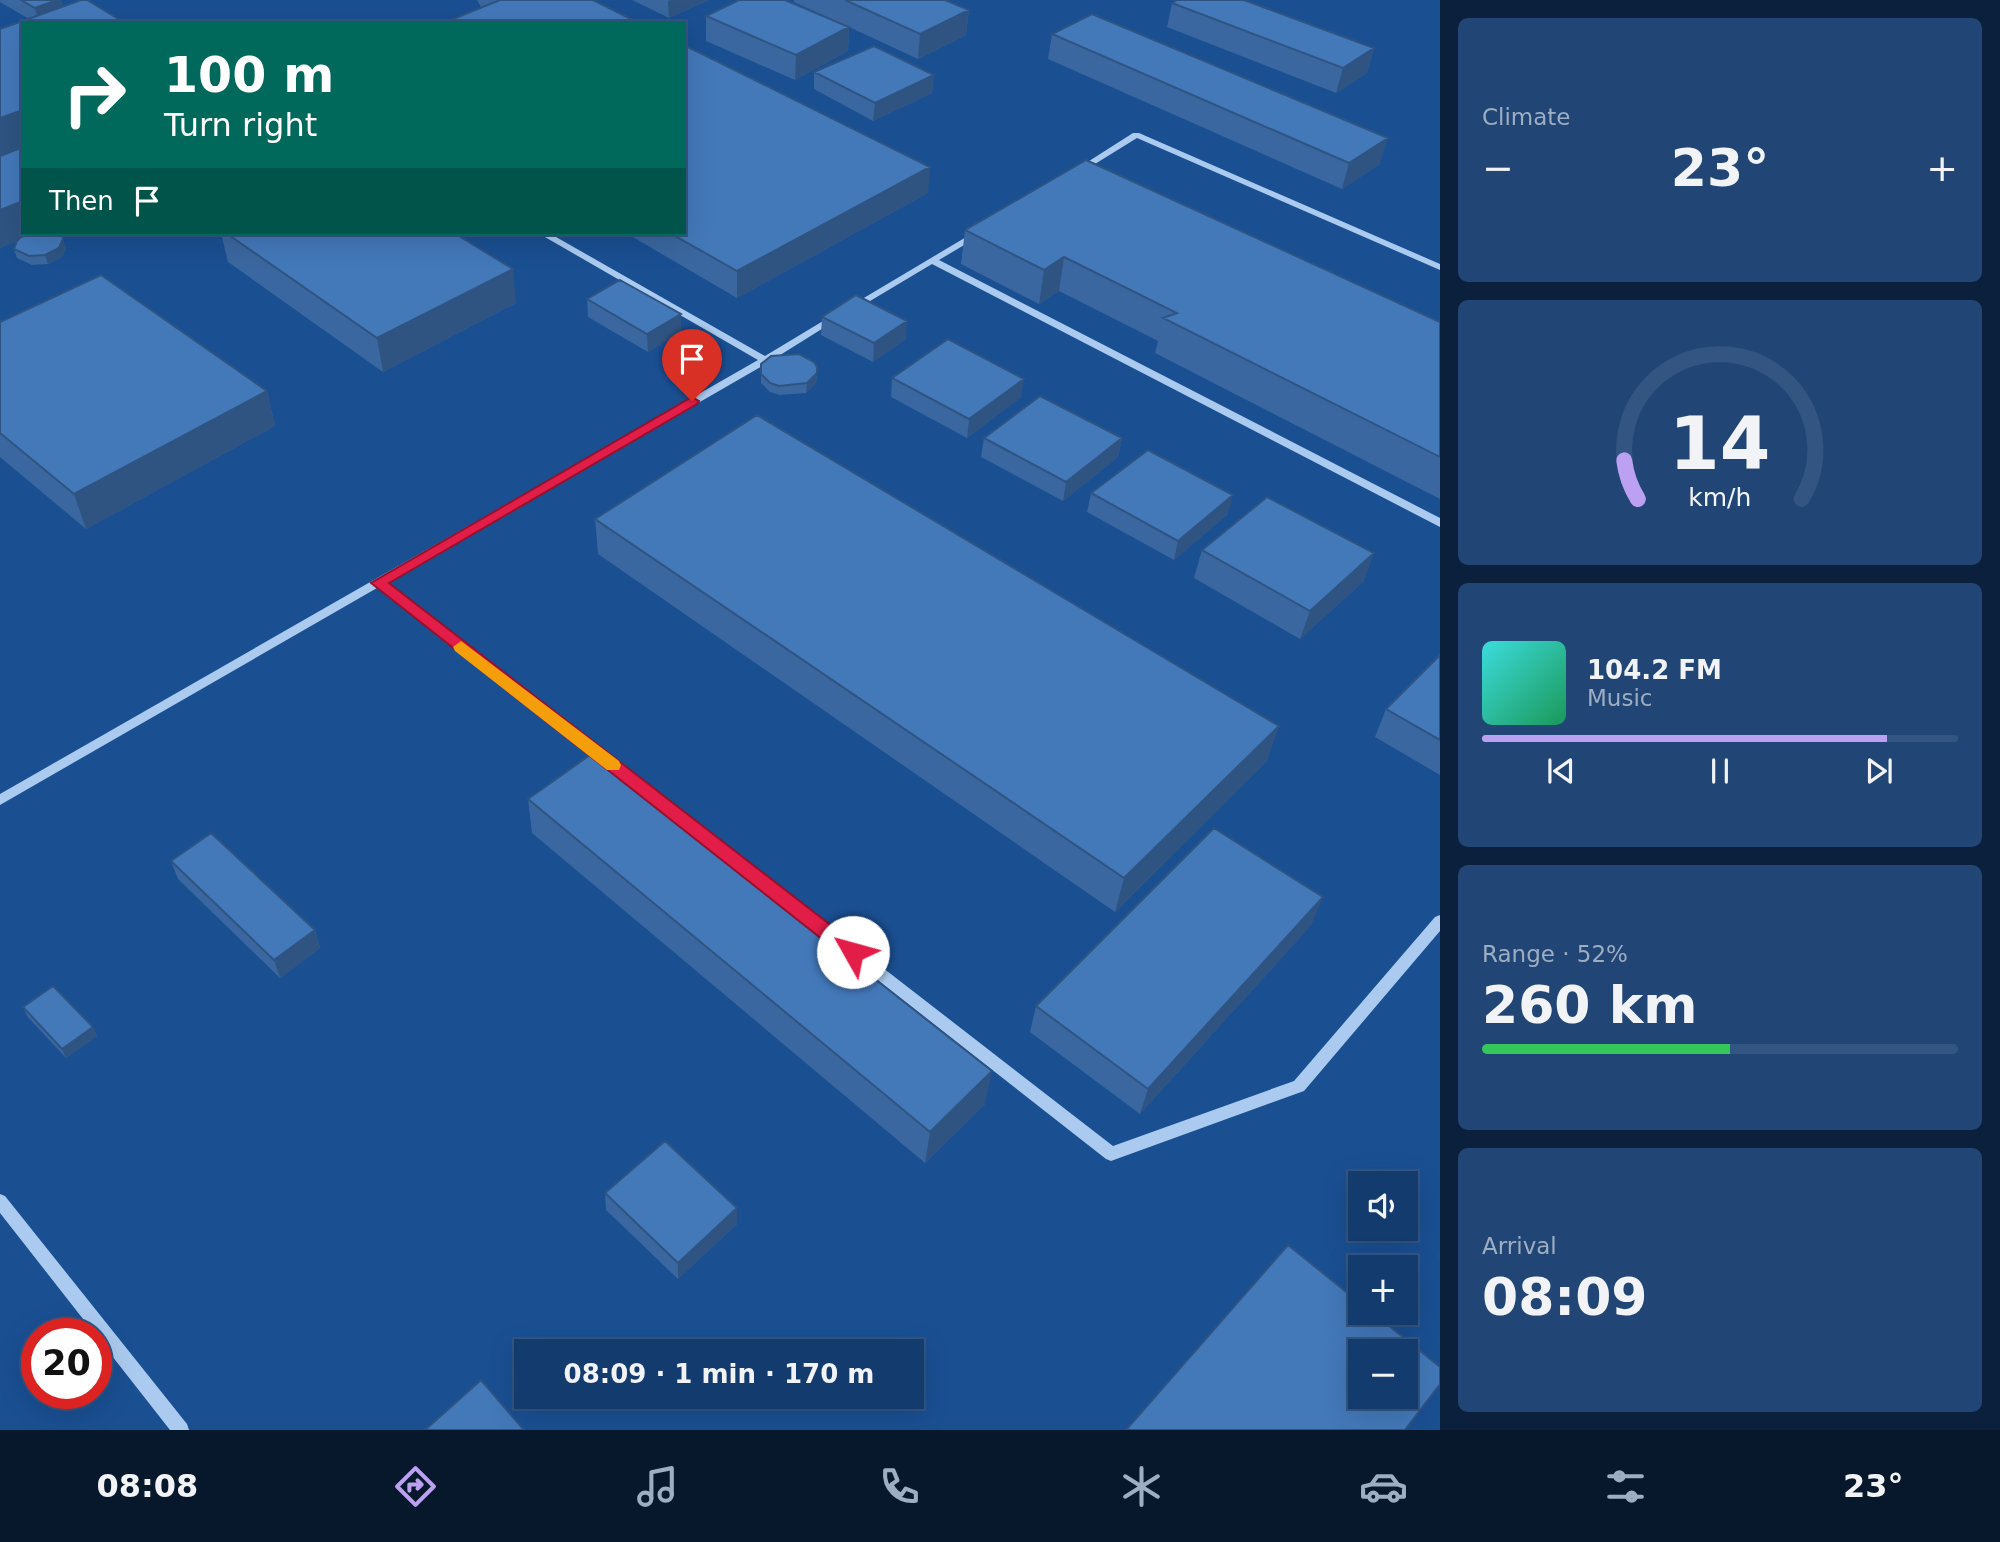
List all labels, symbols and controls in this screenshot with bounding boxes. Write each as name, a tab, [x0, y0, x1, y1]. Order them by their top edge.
text: 100 m	[164, 47, 334, 104]
icon: right	[49, 49, 140, 140]
text: Climate	[1482, 104, 1571, 130]
text: Turn right	[164, 106, 317, 144]
text: 23°	[1671, 138, 1769, 198]
text: −	[1482, 146, 1514, 190]
text: +	[1926, 146, 1958, 190]
icon: arrive	[128, 182, 166, 220]
text: Then	[49, 186, 114, 216]
pin	[662, 329, 722, 401]
icon: arrive	[673, 340, 711, 378]
text: 14	[1669, 401, 1771, 486]
text: km/h	[1688, 482, 1752, 511]
text: 104.2 FM	[1587, 655, 1722, 685]
text: Music	[1587, 685, 1652, 711]
icon: previous	[1542, 752, 1580, 790]
icon: pause	[1701, 752, 1739, 790]
icon: next	[1860, 752, 1898, 790]
position arrow	[816, 915, 890, 989]
text: Range · 52%	[1482, 941, 1628, 967]
text: 260 km	[1482, 975, 1697, 1035]
map controls	[1348, 1171, 1418, 1409]
button: sound	[1348, 1171, 1418, 1241]
text: Arrival	[1482, 1233, 1557, 1259]
button: +	[1348, 1255, 1418, 1325]
text: 08:09	[1482, 1267, 1648, 1327]
speed limit sign: 20	[21, 1318, 112, 1409]
button: −	[1348, 1339, 1418, 1409]
text: 08:09 · 1 min · 170 m	[564, 1359, 874, 1389]
icon: directions	[391, 1462, 440, 1511]
icon: music	[633, 1462, 682, 1511]
icon: phone	[875, 1462, 924, 1511]
icon: climate	[1117, 1462, 1166, 1511]
icon: car	[1359, 1462, 1408, 1511]
icon: filters	[1601, 1462, 1650, 1511]
text: 08:08	[96, 1467, 198, 1505]
text: 23°	[1843, 1467, 1903, 1505]

